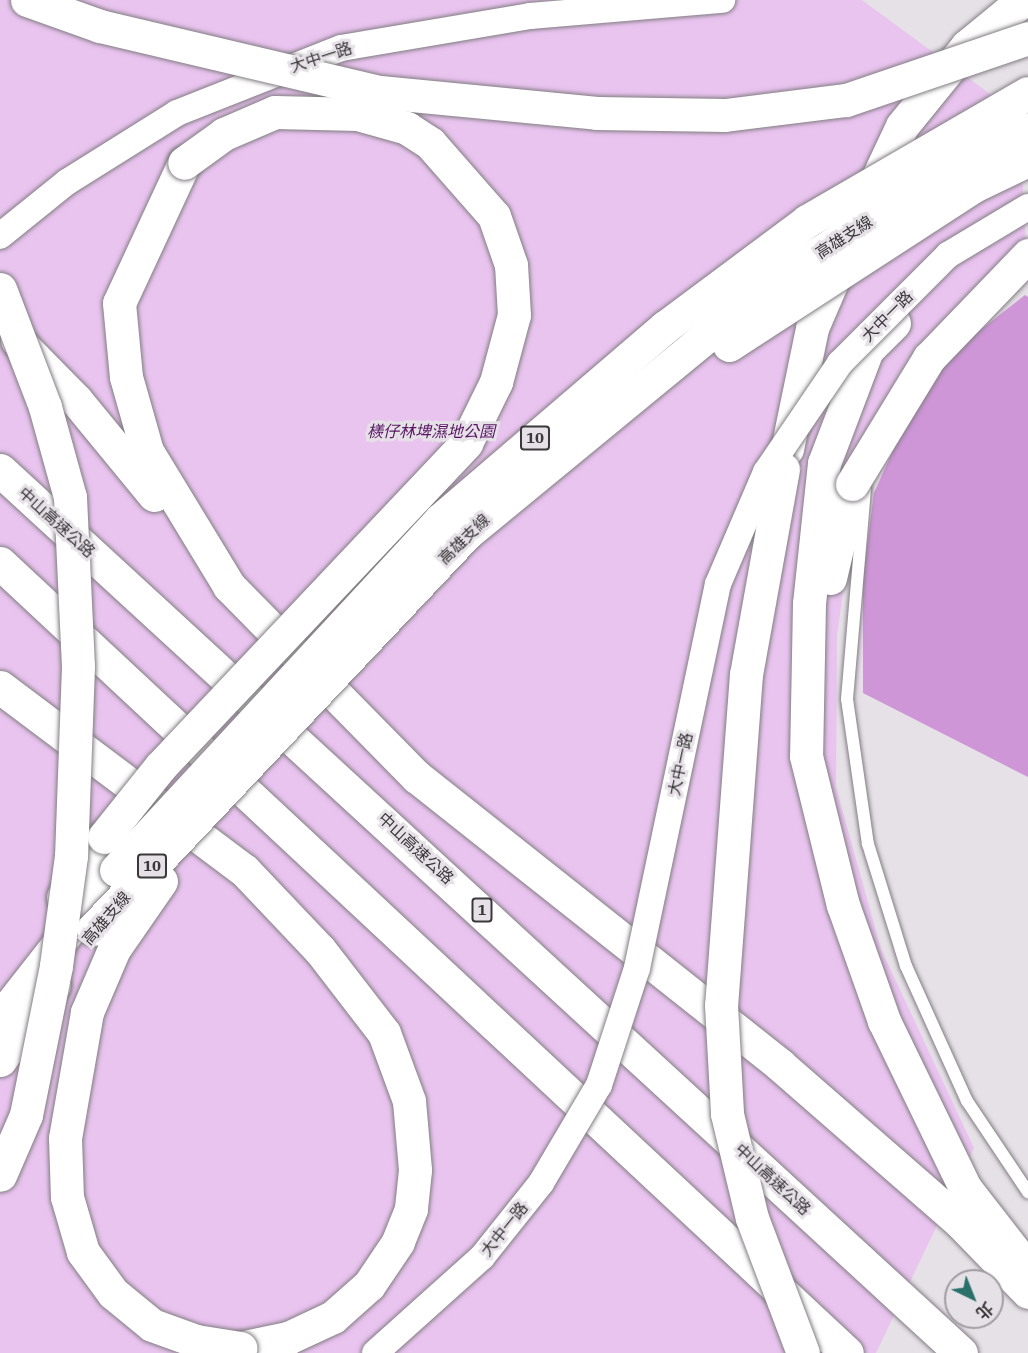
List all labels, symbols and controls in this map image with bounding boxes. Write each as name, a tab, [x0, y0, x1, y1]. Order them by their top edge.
street label: 大中一路	[288, 38, 354, 76]
street label: 高雄支線	[812, 212, 876, 262]
street label: 大中一路	[858, 287, 916, 345]
park label: 檨仔林埤濕地公園	[367, 421, 495, 441]
road number: 10	[520, 426, 550, 450]
street label: 中山高速公路	[15, 483, 99, 561]
street label: 高雄支線	[434, 510, 494, 568]
street label: 大中一路	[664, 731, 696, 797]
street label: 中山高速公路	[374, 808, 458, 888]
road number: 10	[137, 854, 167, 878]
street label: 高雄支線	[78, 888, 134, 948]
road number: 1	[472, 898, 492, 922]
street label: 中山高速公路	[731, 1139, 815, 1219]
street label: 大中一路	[476, 1198, 532, 1260]
north arrow	[944, 1269, 1004, 1329]
text: 北	[972, 1298, 998, 1323]

